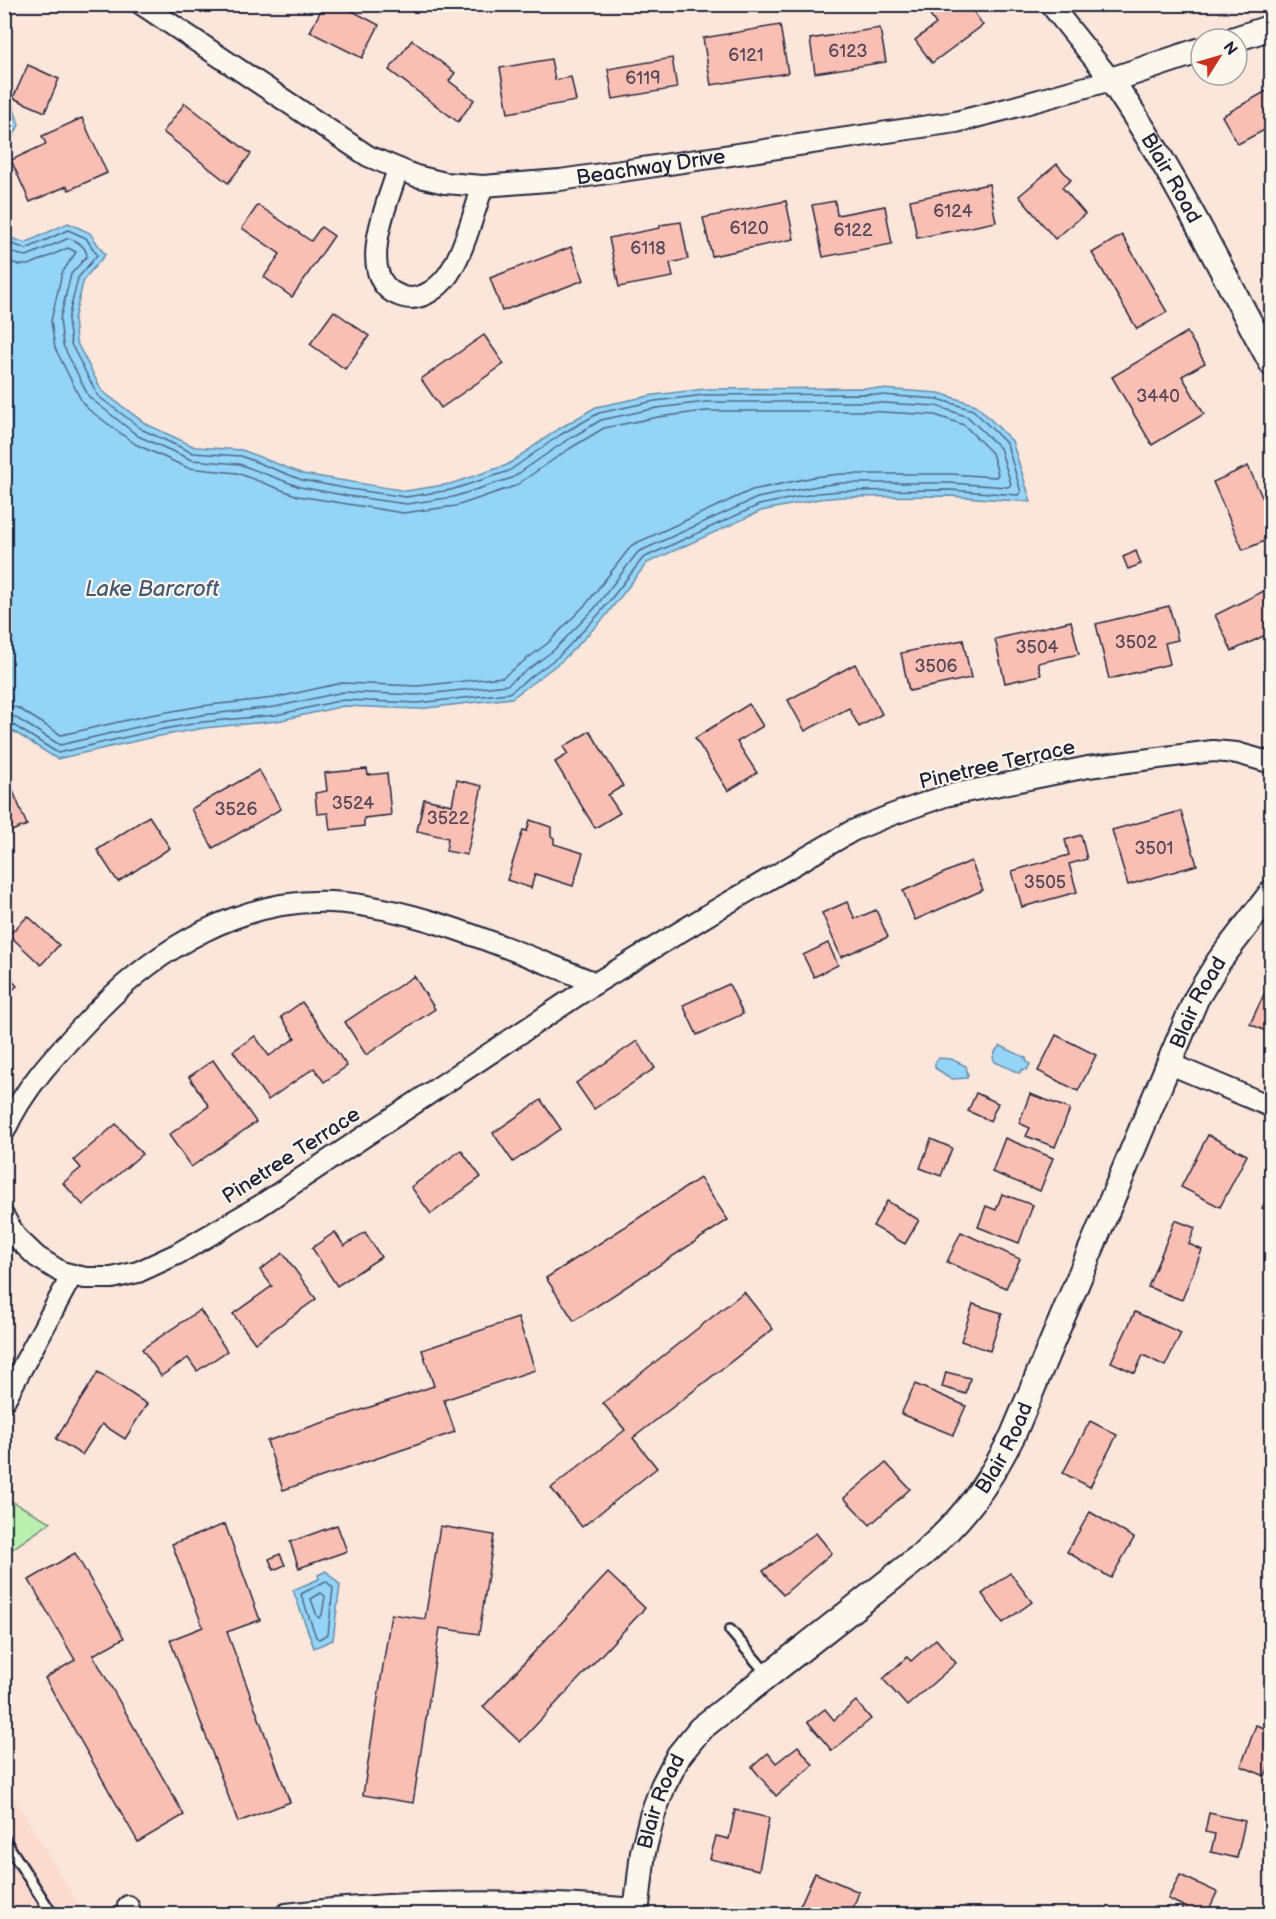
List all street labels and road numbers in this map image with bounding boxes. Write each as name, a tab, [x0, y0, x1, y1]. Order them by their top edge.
street label: Blair Road	[1135, 128, 1207, 228]
street label: Beachway Drive	[574, 144, 727, 190]
street label: Pinetree Terrace	[917, 734, 1077, 795]
street label: Blair Road	[1165, 952, 1232, 1052]
street label: Pinetree Terrace	[218, 1102, 365, 1209]
street label: Blair Road	[970, 1399, 1038, 1499]
street label: Blair Road	[632, 1750, 690, 1852]

